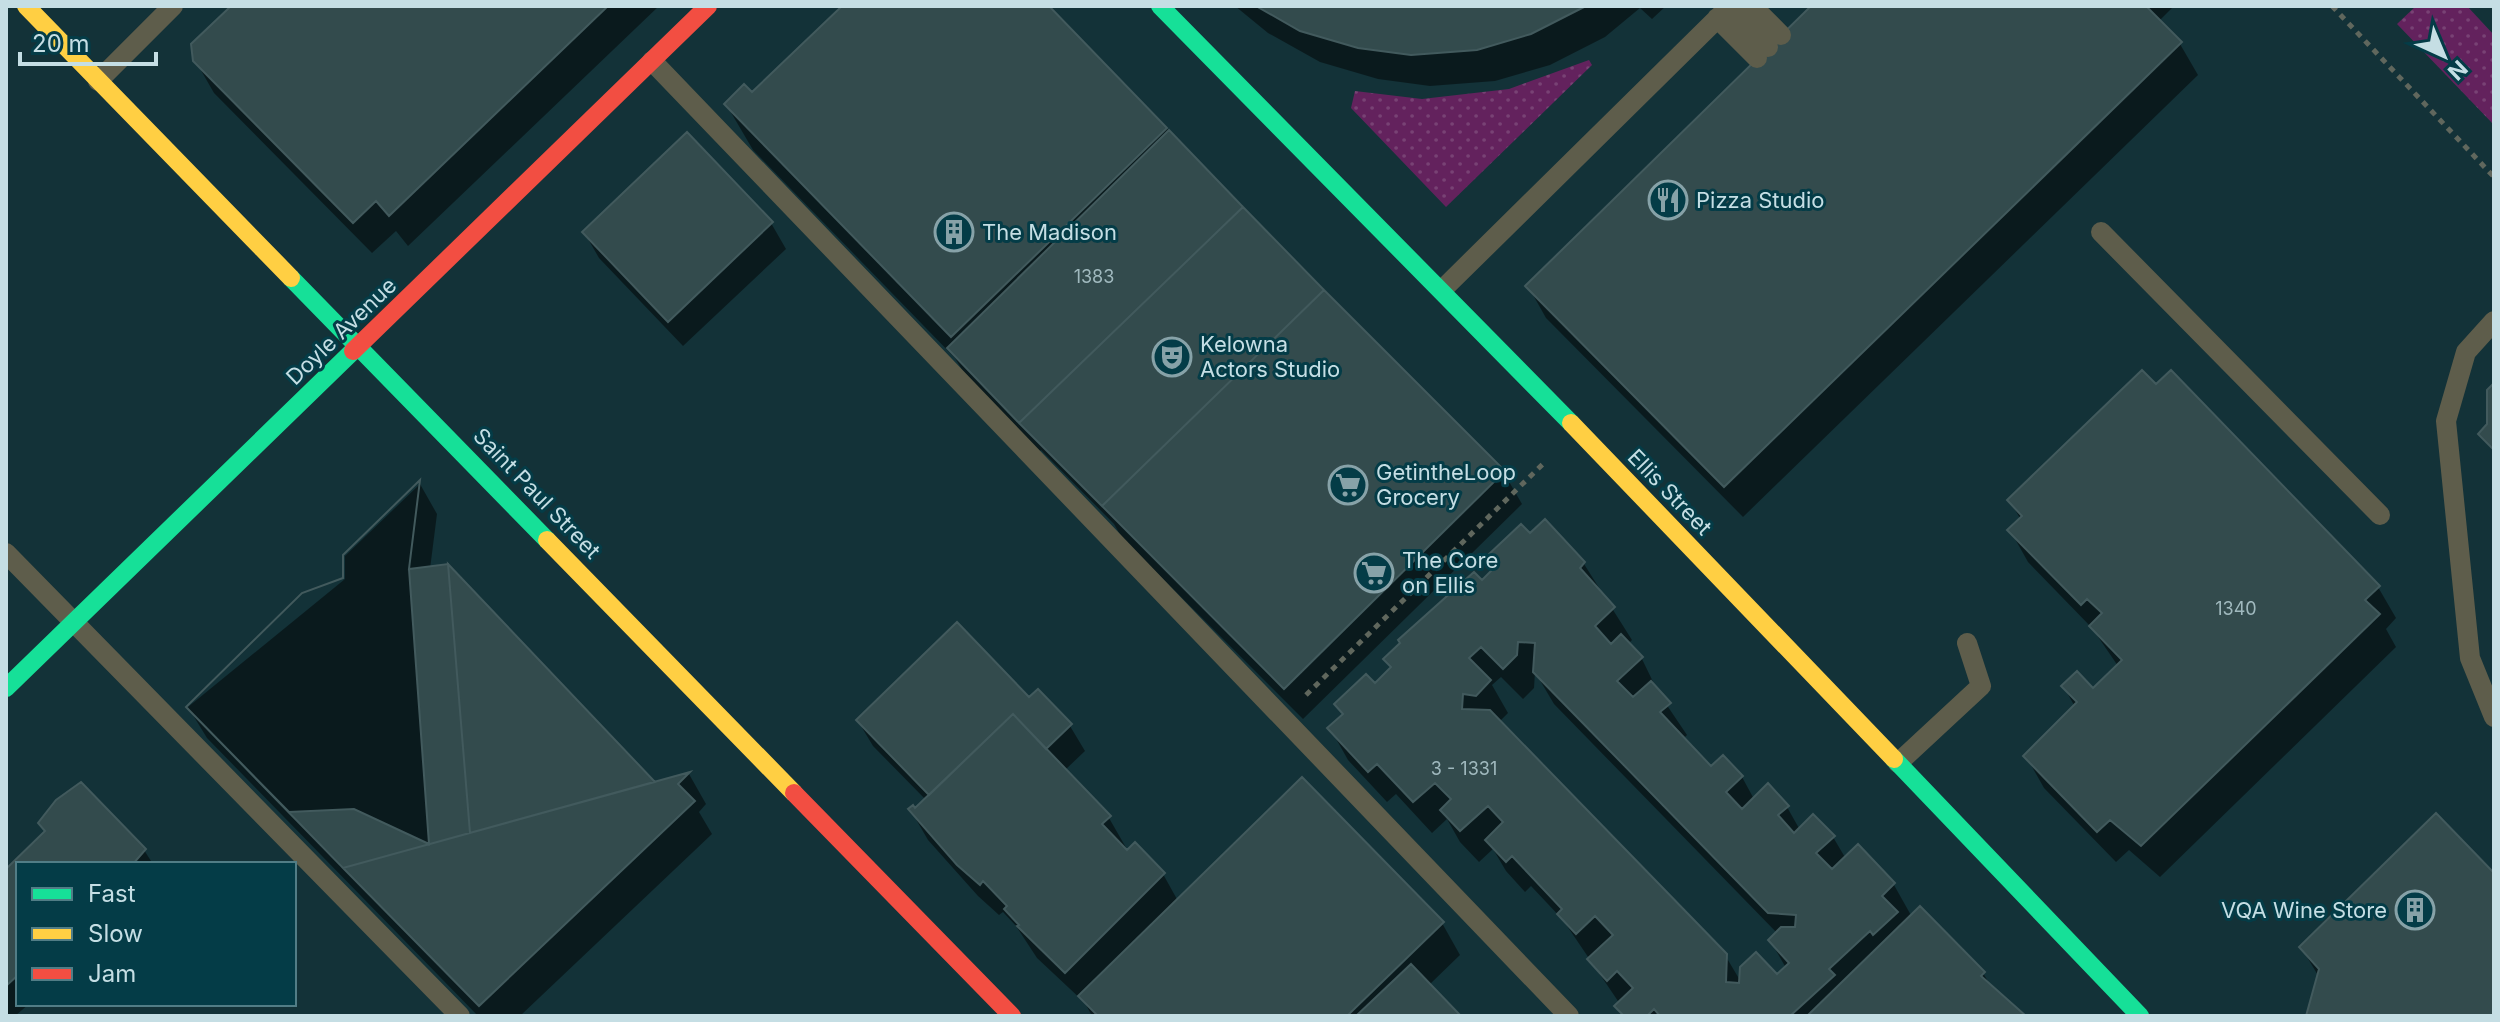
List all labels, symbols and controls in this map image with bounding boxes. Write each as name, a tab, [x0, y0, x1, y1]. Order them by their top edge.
scale bar	[20, 16, 156, 66]
north arrow	[2404, 16, 2484, 96]
text: 20 m	[32, 29, 90, 58]
text: N	[2443, 55, 2473, 86]
restaurant icon: Pizza Studio	[1647, 179, 1689, 221]
place label: Pizza Studio	[1696, 187, 1825, 213]
building icon: The Madison	[933, 211, 975, 253]
place label: The Madison	[982, 219, 1117, 245]
house number: 1383	[1074, 266, 1114, 287]
street label: Doyle Avenue	[281, 272, 401, 390]
place label: Kelowna Actors Studio	[1200, 331, 1340, 382]
theatre icon: Kelowna Actors Studio	[1151, 336, 1193, 378]
street label: Saint Paul Street	[468, 422, 606, 564]
street label: Ellis Street	[1623, 444, 1717, 540]
place label: GetintheLoop Grocery	[1376, 459, 1516, 510]
supermarket icon: GetintheLoop Grocery	[1327, 464, 1369, 506]
place label: The Core on Ellis	[1402, 547, 1498, 598]
supermarket icon: The Core on Ellis	[1353, 552, 1395, 594]
house number: 1340	[2215, 598, 2257, 619]
house number: 3 - 1331	[1431, 758, 1497, 779]
legend	[16, 862, 296, 1006]
text: Fast	[88, 879, 136, 908]
building icon: VQA Wine Store	[2394, 889, 2436, 931]
place label: VQA Wine Store	[2221, 897, 2387, 923]
text: Slow	[88, 919, 143, 948]
text: Jam	[88, 959, 136, 988]

